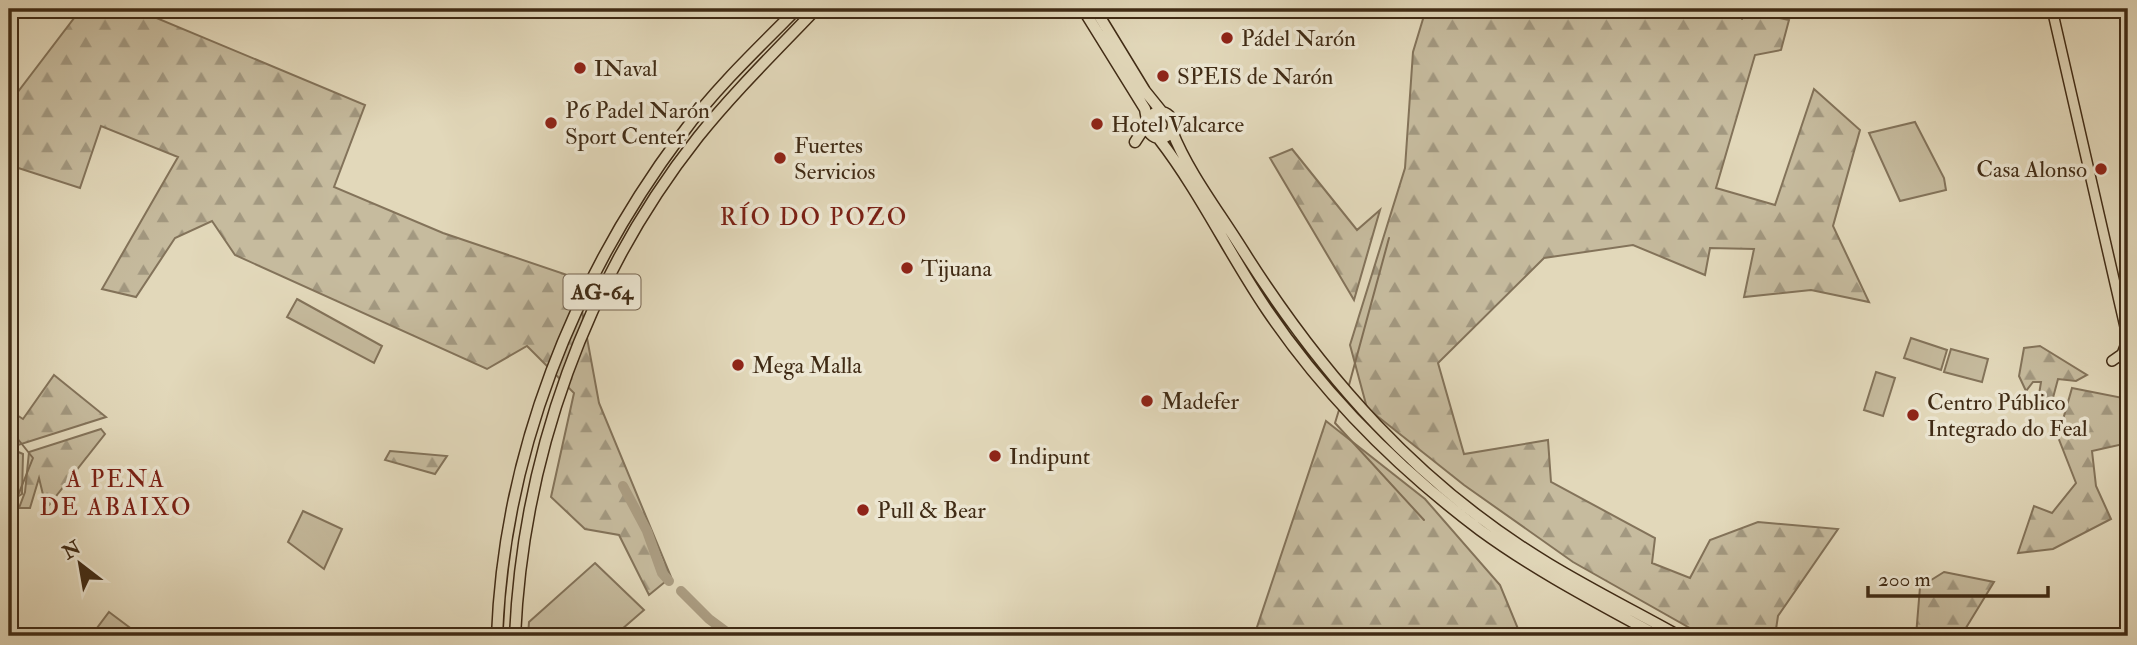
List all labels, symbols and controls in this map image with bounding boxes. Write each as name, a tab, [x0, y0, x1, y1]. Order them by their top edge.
place label: Pádel Narón	[1241, 24, 1356, 53]
marker: Pádel Narón	[1219, 30, 1235, 46]
place label: INaval	[594, 54, 658, 83]
marker: INaval	[572, 60, 588, 76]
place label: SPEIS de Narón	[1177, 62, 1334, 91]
marker: SPEIS de Narón	[1155, 68, 1171, 84]
place label: P6 Padel Narón Sport Center	[565, 96, 710, 152]
place label: Hotel Valcarce	[1111, 110, 1244, 139]
marker: P6 Padel Narón Sport Center	[543, 115, 559, 131]
marker: Hotel Valcarce	[1089, 116, 1105, 132]
place label: Fuertes Servicios	[794, 131, 875, 186]
marker: Fuertes Servicios	[772, 150, 788, 166]
place label: Casa Alonso	[1976, 155, 2087, 184]
marker: Casa Alonso	[2093, 161, 2109, 177]
district label: RÍO DO POZO	[720, 201, 908, 233]
place label: Tijuana	[921, 254, 992, 283]
marker: Tijuana	[899, 260, 915, 276]
road number: AG-64	[564, 274, 640, 310]
place label: Mega Malla	[752, 351, 862, 380]
marker: Mega Malla	[730, 357, 746, 373]
place label: Madefer	[1161, 387, 1239, 416]
place label: Centro Público Integrado do Feal	[1927, 388, 2088, 443]
marker: Madefer	[1139, 393, 1155, 409]
marker: Centro Público Integrado do Feal	[1905, 407, 1921, 423]
place label: Indipunt	[1009, 442, 1090, 472]
marker: Indipunt	[987, 448, 1003, 464]
district label: A PENA DE ABAIXO	[40, 464, 192, 523]
place label: Pull & Bear	[877, 496, 986, 525]
marker: Pull & Bear	[855, 502, 871, 518]
north arrow	[46, 530, 116, 600]
text: N	[57, 535, 86, 565]
scale bar	[1868, 554, 2048, 598]
text: 200 m	[1878, 566, 1931, 593]

